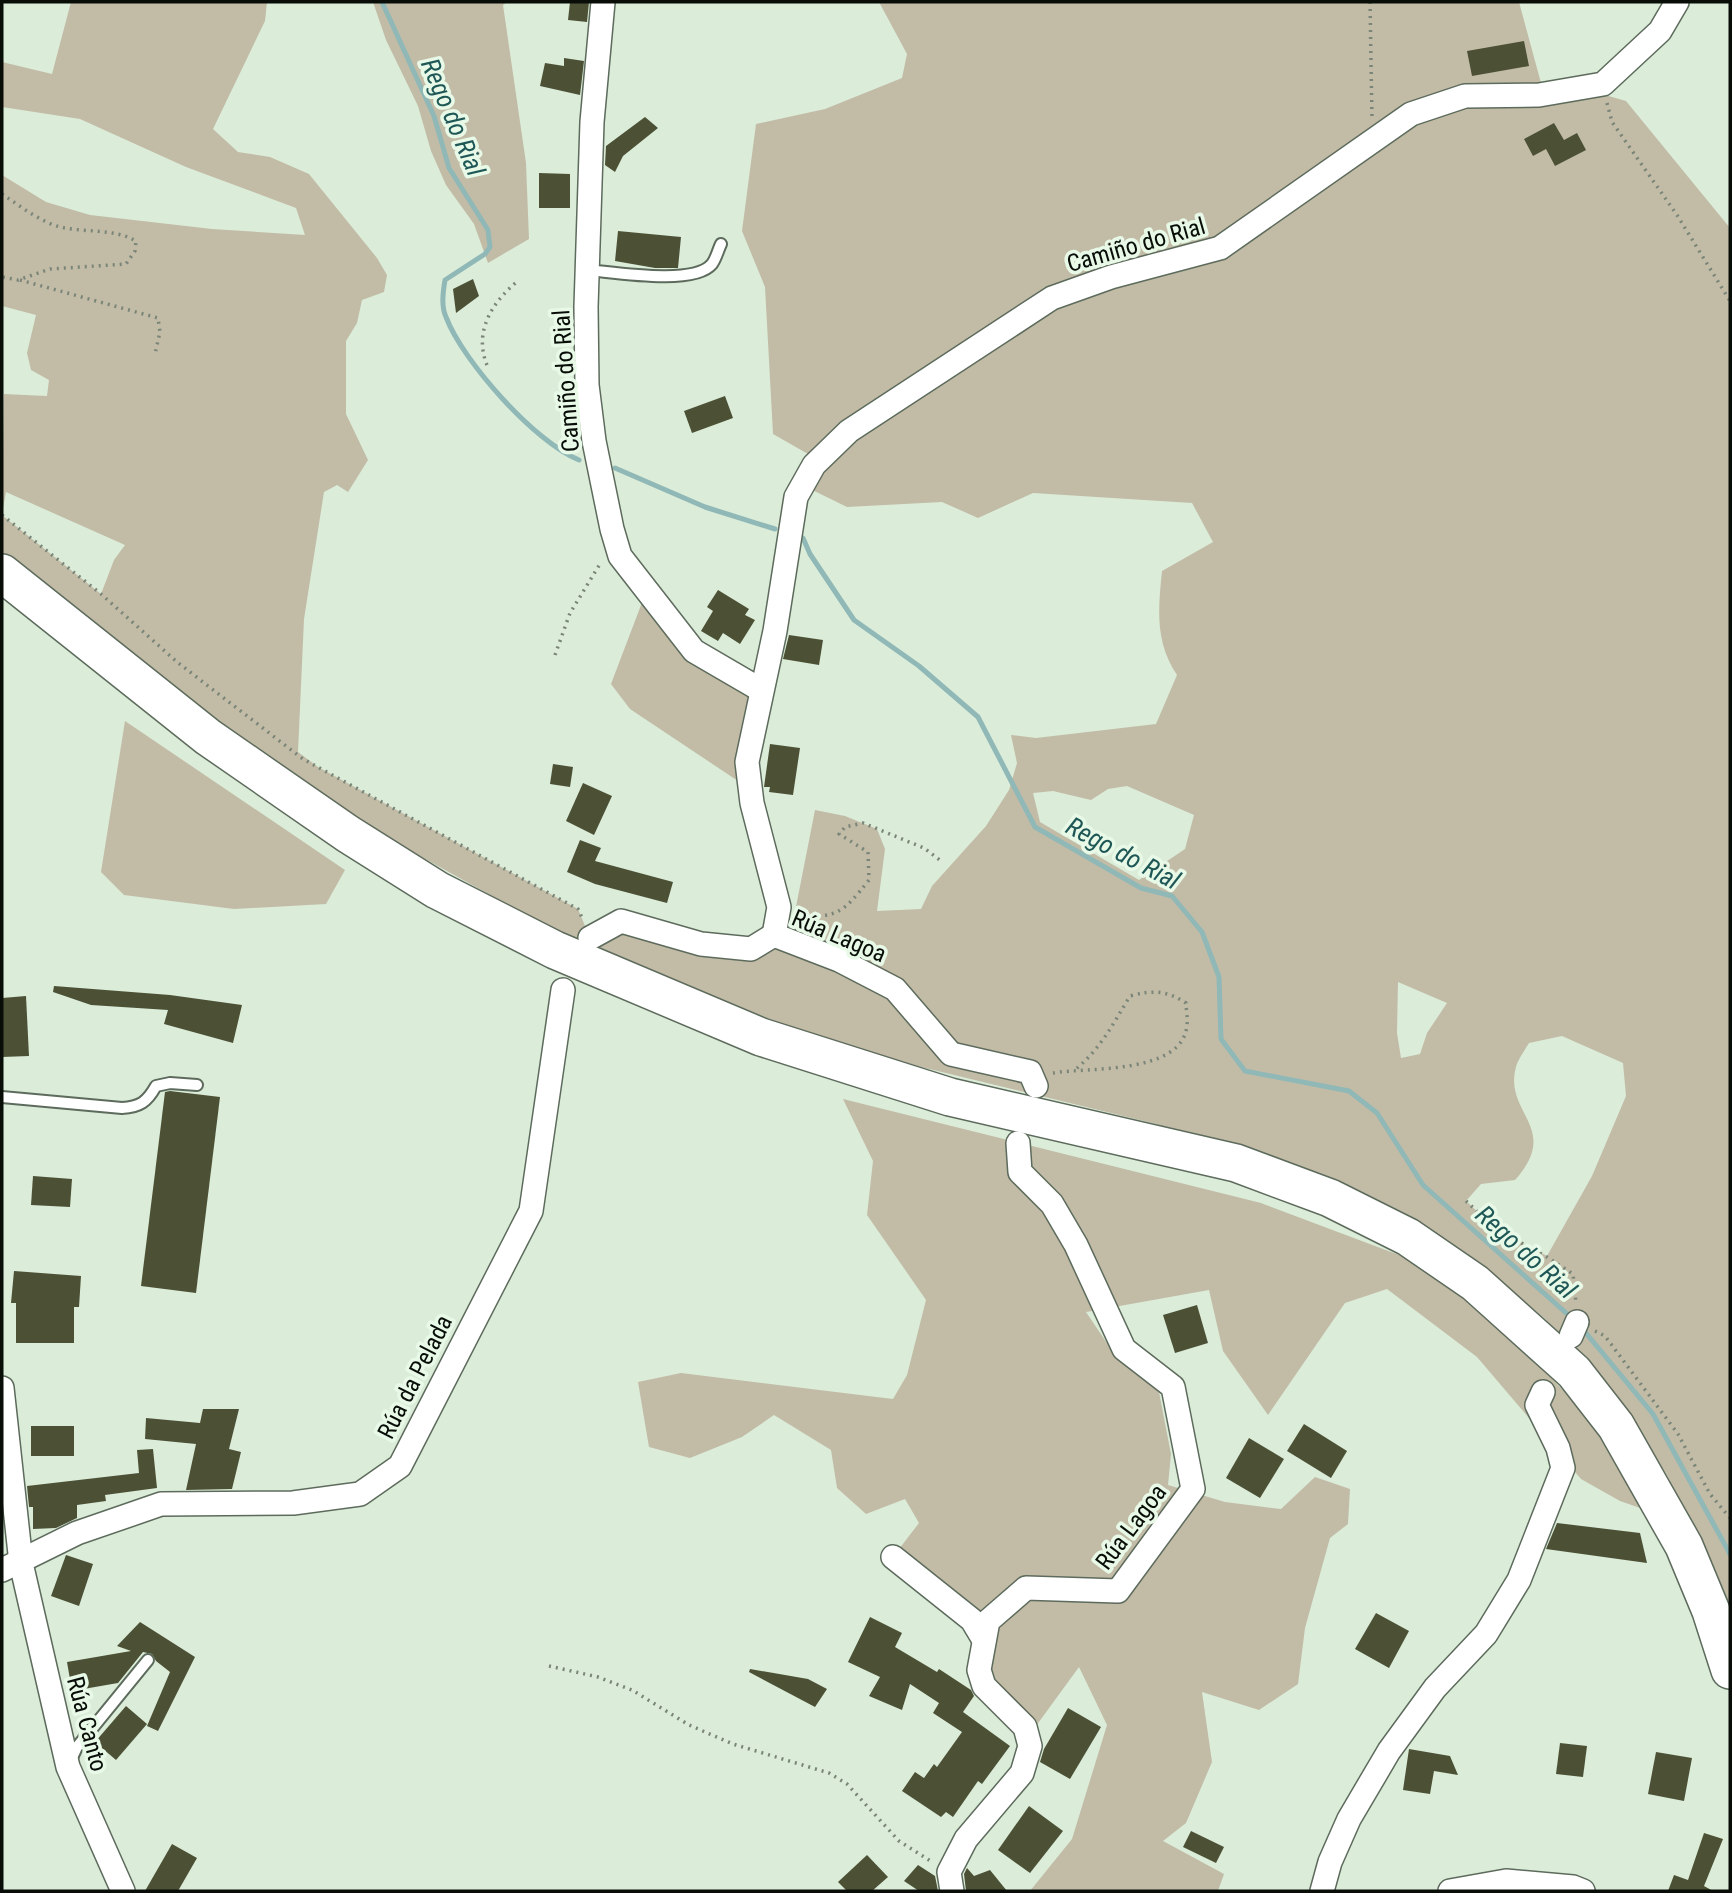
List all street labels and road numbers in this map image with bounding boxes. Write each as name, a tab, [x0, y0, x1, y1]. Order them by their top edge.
street label: Camiño do Rial	[1064, 212, 1208, 278]
street label: Camiño do Rial	[547, 309, 585, 453]
street label: Rúa Lagoa	[788, 904, 890, 968]
street label: Rúa da Pelada	[372, 1310, 458, 1444]
street label: Rúa Lagoa	[1090, 1479, 1172, 1575]
street label: Rúa Canto	[61, 1674, 113, 1774]

